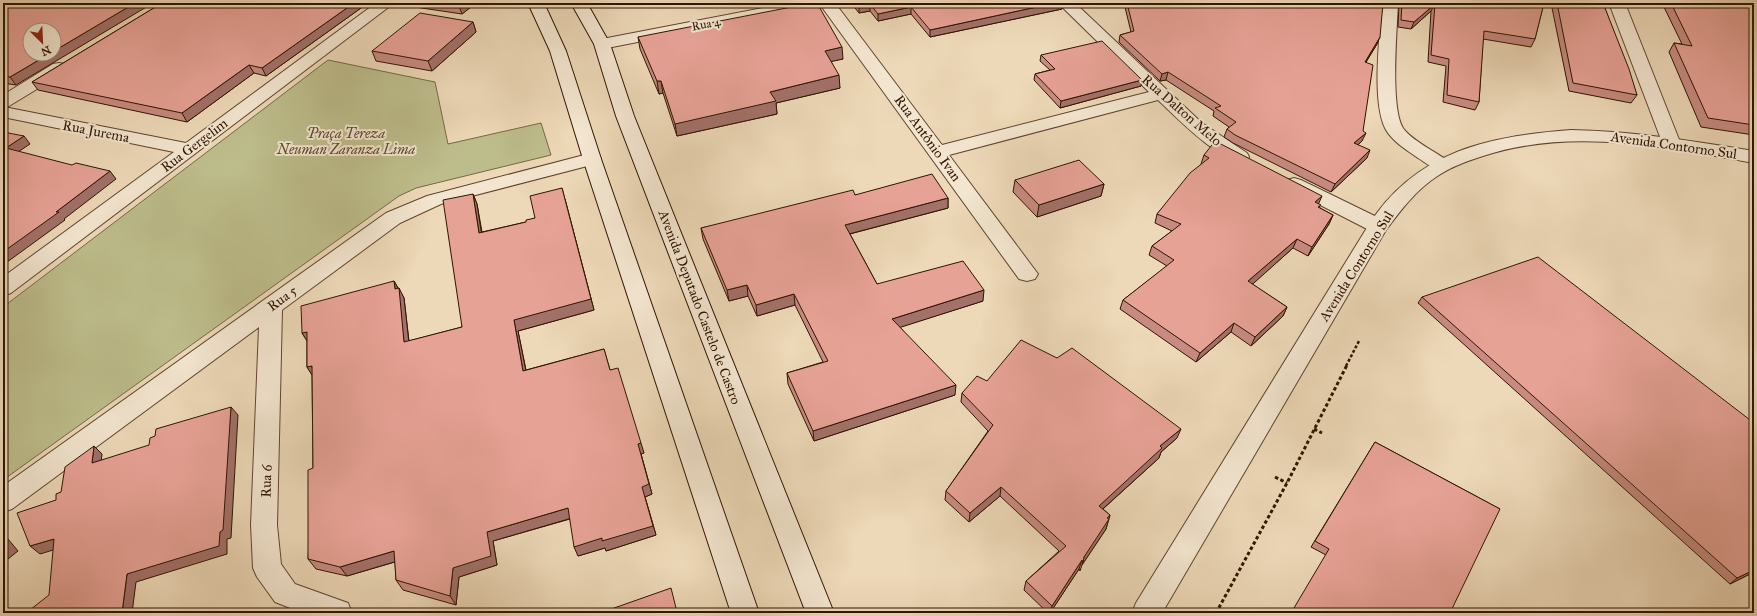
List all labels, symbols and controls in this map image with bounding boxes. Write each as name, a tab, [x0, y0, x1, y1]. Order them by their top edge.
street label: Rua 4	[690, 14, 722, 34]
north arrow	[22, 22, 62, 62]
text: N	[38, 43, 53, 59]
street label: Rua Dalton Melo	[1138, 71, 1225, 150]
street label: Rua Antônio Ivan	[891, 92, 965, 185]
street label: Rua Gergelim	[158, 115, 231, 176]
street label: Rua Jurema	[61, 117, 131, 147]
park label: Praça Tereza Neuman Zaranza Lima	[276, 125, 415, 158]
street label: Avenida Contorno Sul	[1609, 128, 1738, 163]
street label: Avenida Deputado Castelo de Castro	[654, 207, 745, 407]
street label: Avenida Contorno Sul	[1315, 208, 1397, 326]
street label: Rua 5	[264, 282, 301, 315]
street label: Rua 6	[257, 463, 276, 498]

